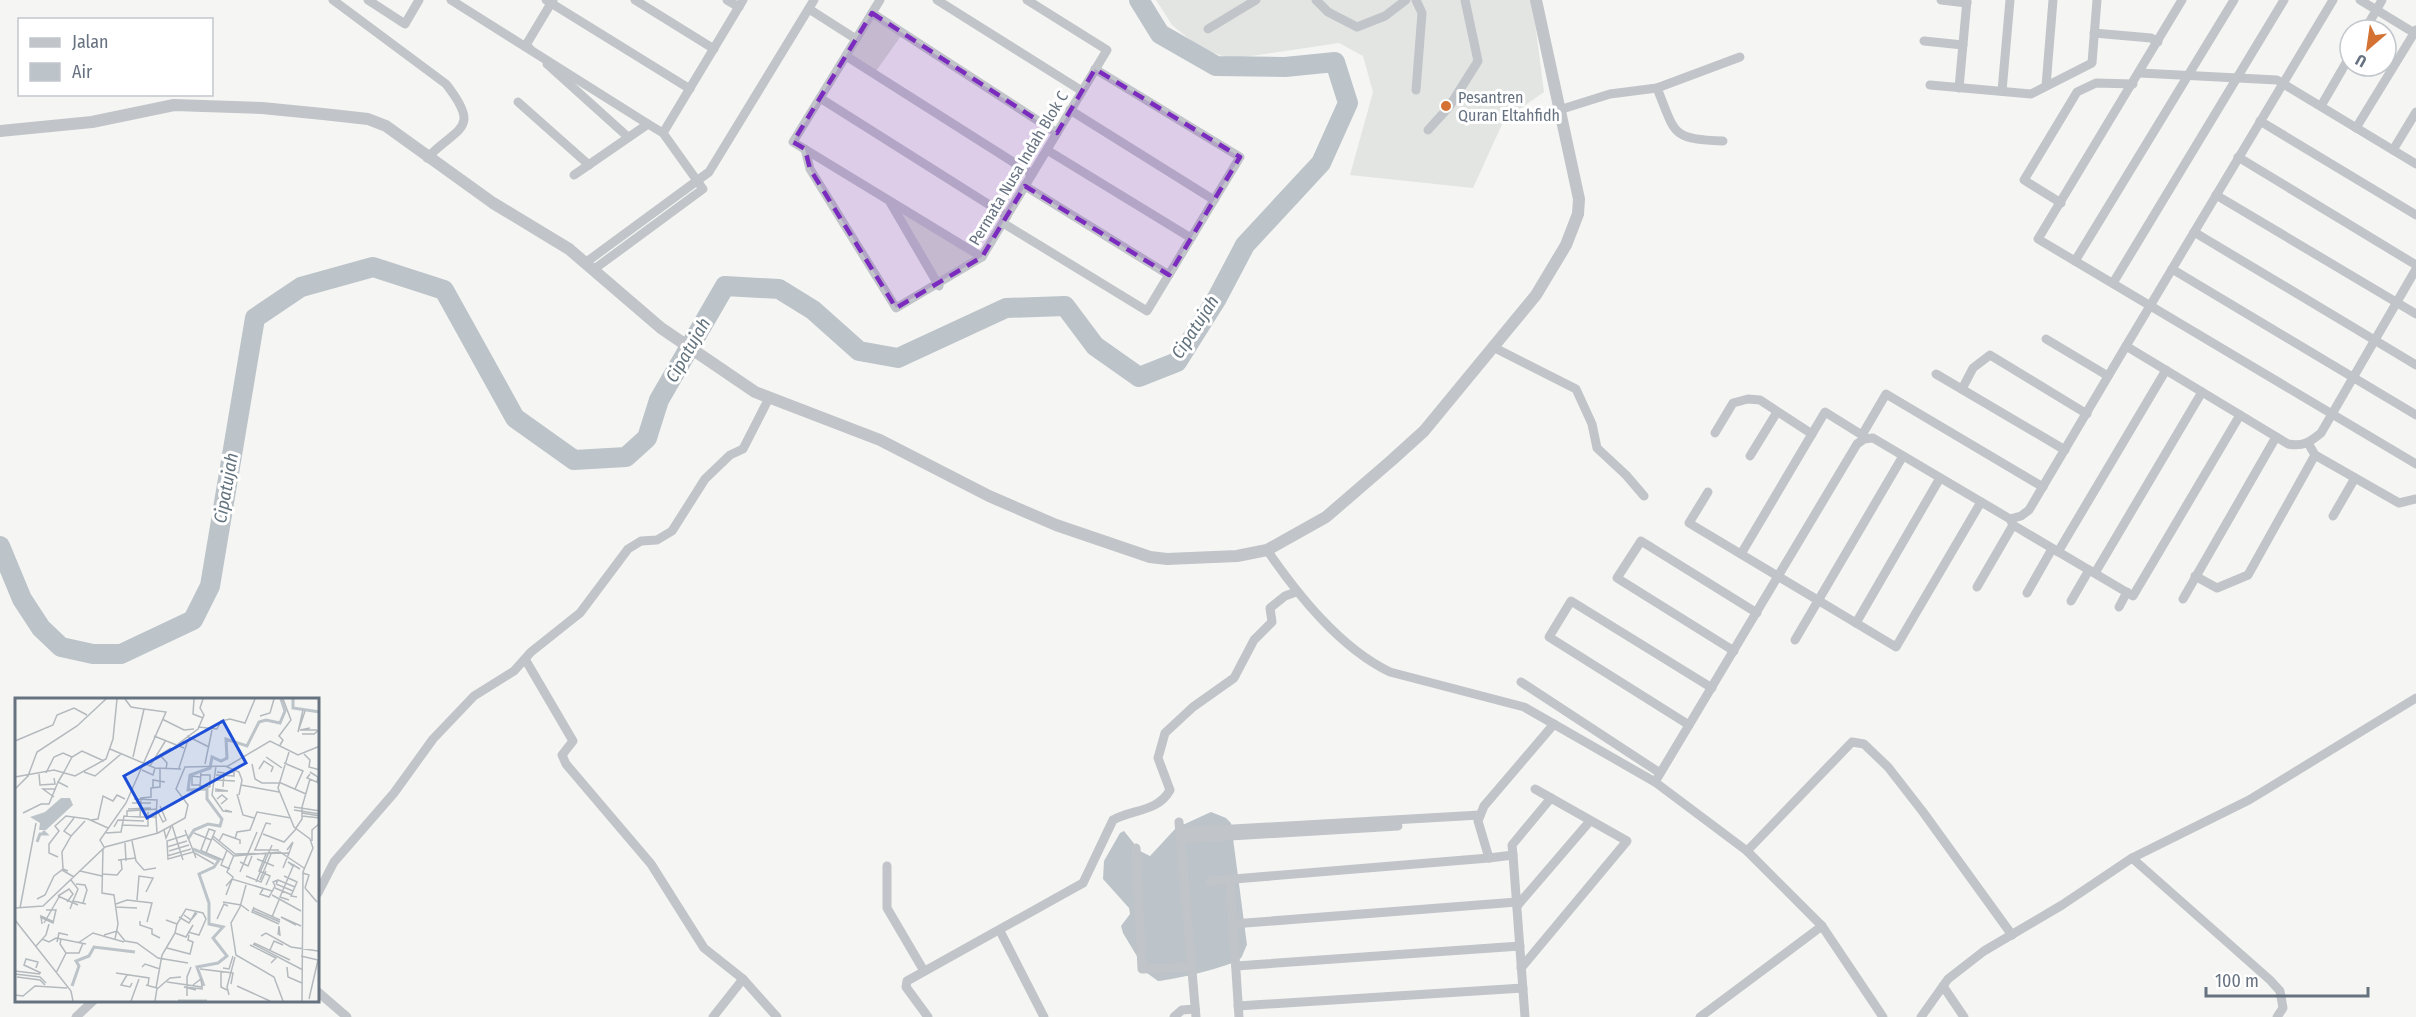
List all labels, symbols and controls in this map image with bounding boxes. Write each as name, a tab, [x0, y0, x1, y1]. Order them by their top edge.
legend	[18, 18, 213, 96]
north arrow	[2338, 18, 2398, 78]
text: Jalan	[72, 31, 109, 53]
text: U	[2352, 50, 2370, 71]
text: Air	[72, 61, 93, 83]
street label: Permata Nusa Indah Blok C	[965, 88, 1072, 249]
place label: Pesantren Quran Eltahfidh	[1458, 88, 1560, 125]
marker: Pesantren Quran Eltahfidh	[1439, 99, 1453, 113]
water label: Cipatujah	[1166, 291, 1224, 363]
water label: Cipatujah	[661, 314, 715, 386]
water label: Cipatujah	[209, 451, 243, 525]
inset map	[15, 698, 320, 1002]
scale bar	[2206, 960, 2368, 998]
text: 100 m	[2215, 970, 2259, 992]

